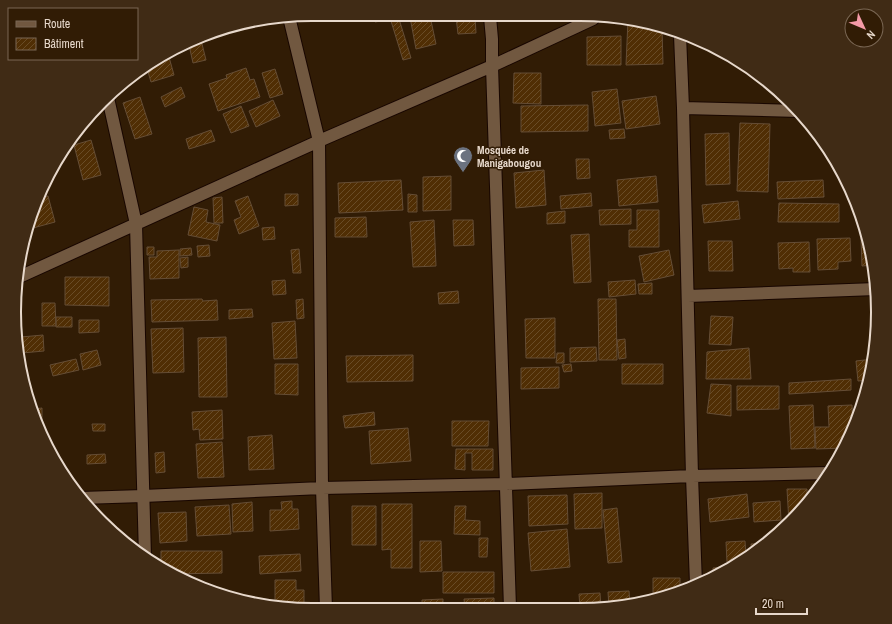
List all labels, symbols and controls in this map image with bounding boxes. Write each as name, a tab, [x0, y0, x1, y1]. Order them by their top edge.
legend	[8, 8, 138, 60]
north arrow	[844, 8, 884, 48]
text: Route	[44, 16, 70, 32]
text: N	[864, 28, 878, 42]
text: Bâtiment	[44, 36, 84, 52]
place label: Mosquée de Manigabougou	[477, 143, 541, 170]
mosque icon: Mosquée de Manigabougou	[452, 145, 474, 173]
scale bar	[756, 590, 807, 616]
text: 20 m	[762, 596, 784, 612]

